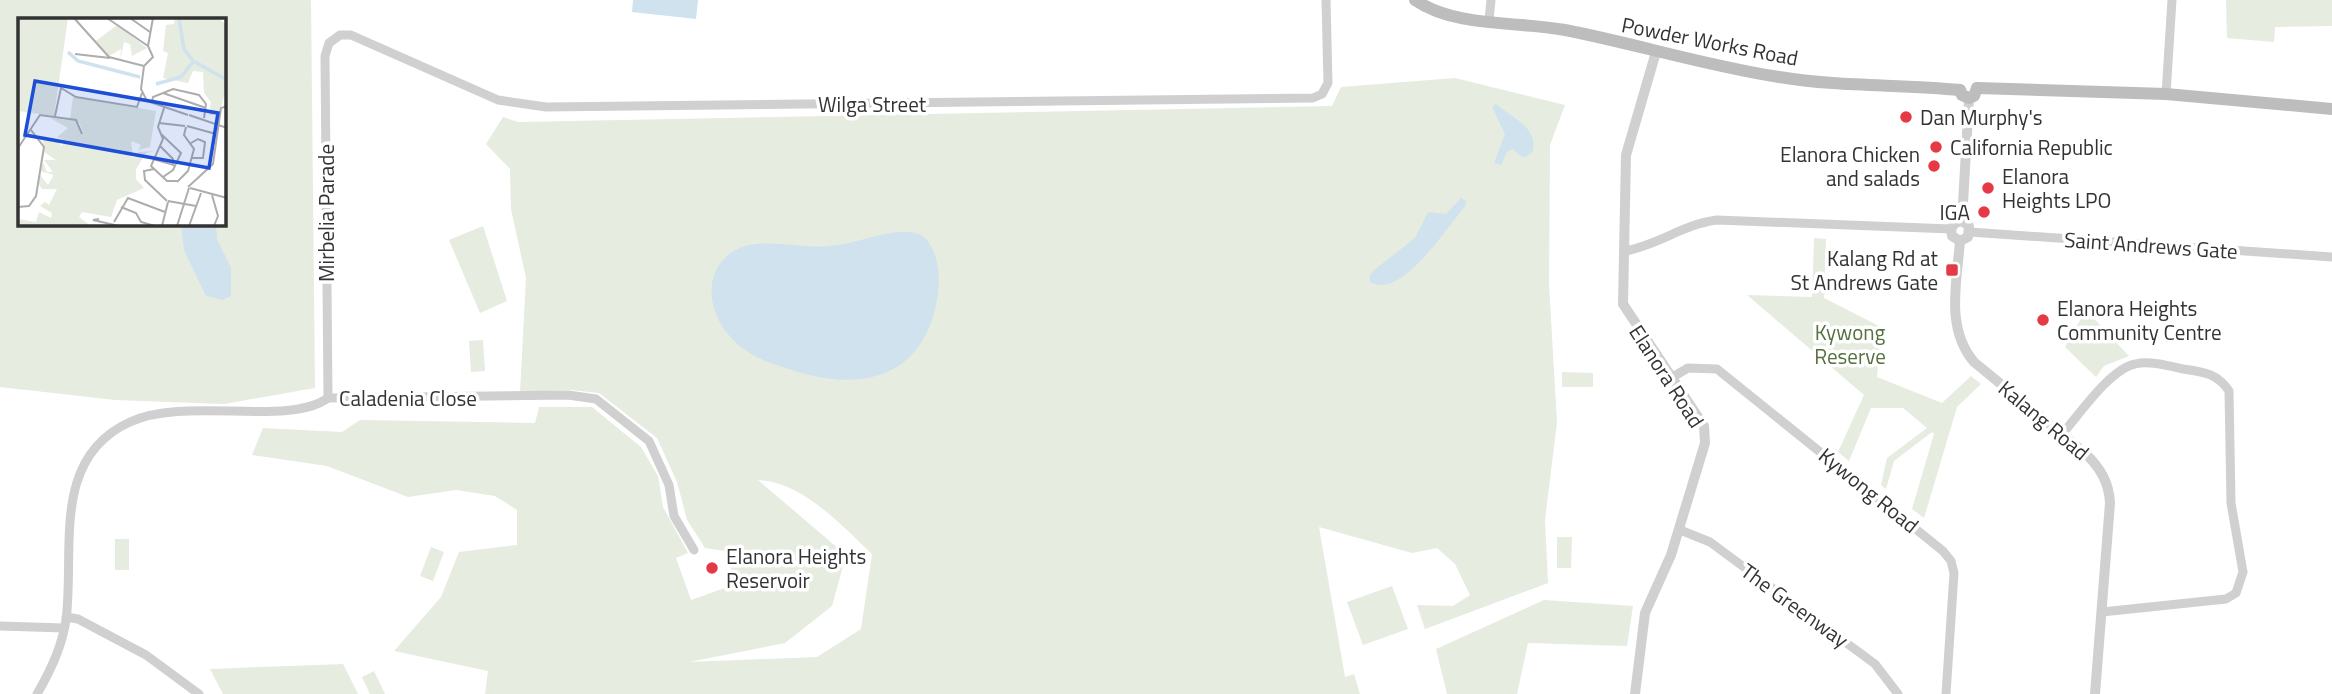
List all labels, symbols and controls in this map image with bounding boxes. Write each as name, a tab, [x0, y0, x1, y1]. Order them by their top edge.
street label: Powder Works Road	[1619, 8, 1801, 74]
inset map	[18, 18, 226, 226]
street label: Wilga Street	[818, 88, 927, 120]
place label: Dan Murphy's	[1920, 101, 2042, 133]
marker: Dan Murphy's	[1898, 109, 1914, 125]
place label: California Republic	[1950, 131, 2113, 163]
place label: Elanora Chicken and salads	[1780, 138, 1920, 194]
marker: California Republic	[1928, 139, 1944, 155]
street label: Mirbelia Parade	[310, 144, 342, 282]
marker: Elanora Chicken and salads	[1926, 158, 1942, 174]
place label: Elanora Heights LPO	[2002, 160, 2111, 216]
marker: Elanora Heights LPO	[1980, 180, 1996, 196]
place label: IGA	[1939, 196, 1970, 228]
marker: IGA	[1976, 204, 1992, 220]
street label: Saint Andrews Gate	[2063, 223, 2239, 267]
place label: Kalang Rd at St Andrews Gate	[1791, 242, 1939, 298]
marker: Kalang Rd at St Andrews Gate	[1944, 262, 1960, 278]
place label: Elanora Heights Community Centre	[2057, 292, 2222, 348]
marker: Elanora Heights Community Centre	[2035, 312, 2051, 328]
park label: Kywong Reserve	[1814, 316, 1886, 372]
street label: Elanora Road	[1622, 318, 1712, 434]
street label: Kalang Road	[1992, 372, 2096, 468]
street label: Caladenia Close	[339, 382, 477, 414]
street label: Kywong Road	[1812, 440, 1926, 540]
place label: Elanora Heights Reservoir	[726, 540, 866, 596]
street label: The Greenway	[1734, 555, 1856, 655]
marker: Elanora Heights Reservoir	[704, 560, 720, 576]

